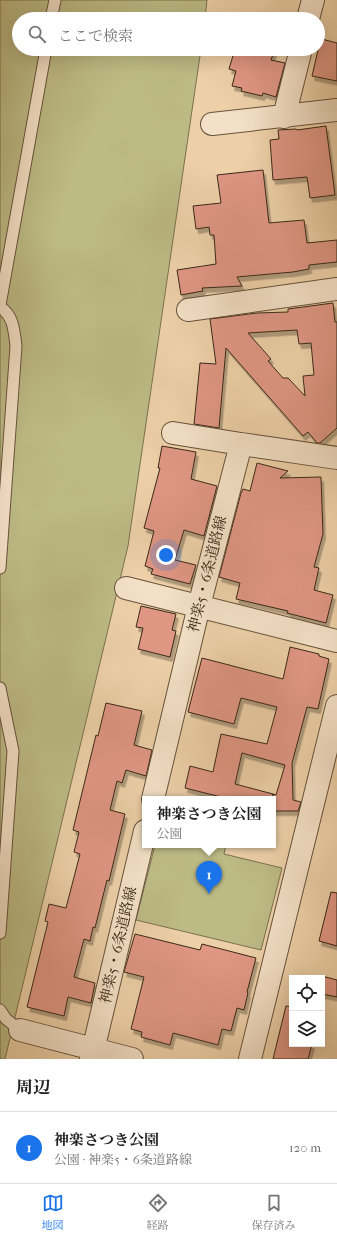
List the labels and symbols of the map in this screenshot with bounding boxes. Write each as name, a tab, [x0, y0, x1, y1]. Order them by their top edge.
street label: 神楽5・6条道路線	[184, 514, 230, 634]
your location	[156, 545, 176, 565]
pin: 1	[196, 861, 222, 894]
street label: 神楽5・6条道路線	[96, 885, 140, 1005]

